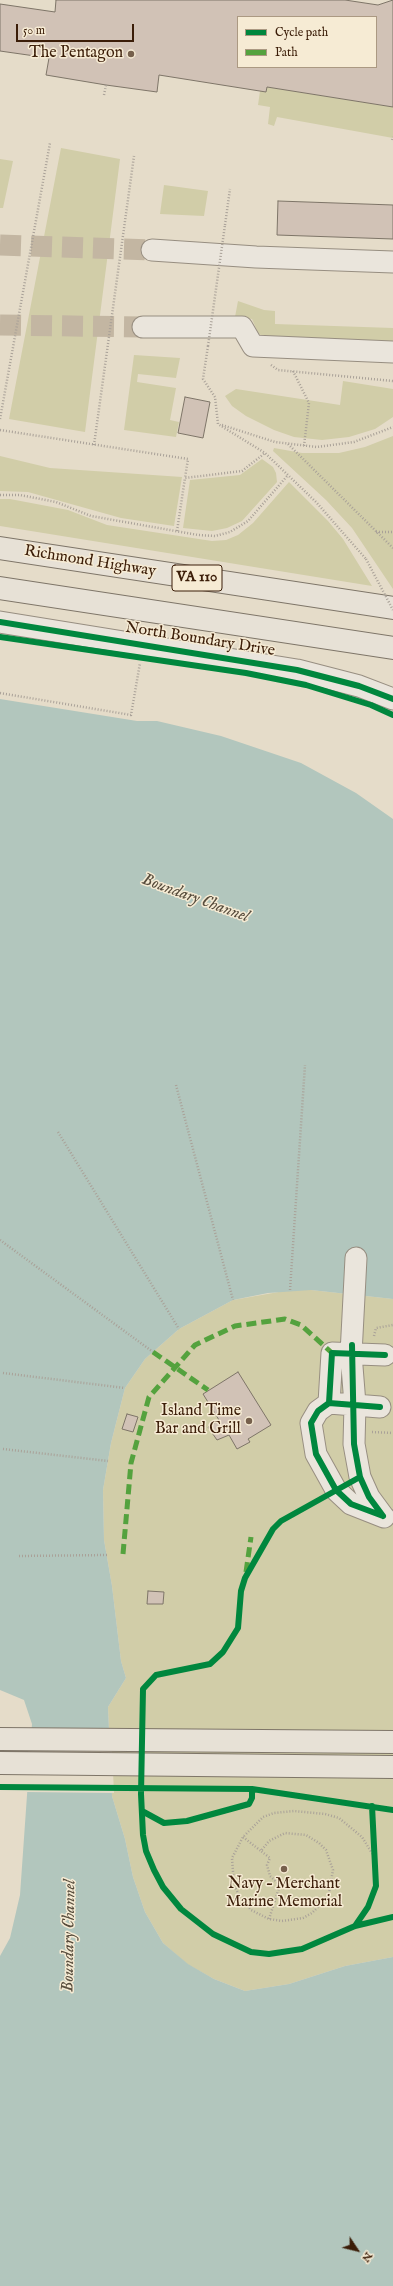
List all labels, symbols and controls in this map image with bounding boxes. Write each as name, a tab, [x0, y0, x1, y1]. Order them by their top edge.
scale bar	[18, 16, 136, 42]
legend	[237, 16, 377, 68]
text: 50 m	[23, 23, 45, 38]
text: Cycle path	[275, 25, 328, 40]
place label: The Pentagon	[29, 44, 123, 64]
text: Path	[275, 45, 298, 60]
marker: The Pentagon	[126, 49, 136, 59]
street label: Richmond Highway	[23, 542, 157, 582]
road number: VA 110	[172, 565, 222, 591]
street label: North Boundary Drive	[124, 619, 276, 661]
water label: Boundary Channel	[139, 870, 251, 928]
place label: Island Time Bar and Grill	[155, 1402, 241, 1440]
marker: Island Time Bar and Grill	[244, 1416, 254, 1426]
marker: Navy – Merchant Marine Memorial	[279, 1864, 289, 1874]
place label: Navy – Merchant Marine Memorial	[226, 1875, 342, 1913]
water label: Boundary Channel	[59, 1880, 81, 1992]
north arrow	[337, 2230, 377, 2270]
text: N	[358, 2249, 375, 2265]

